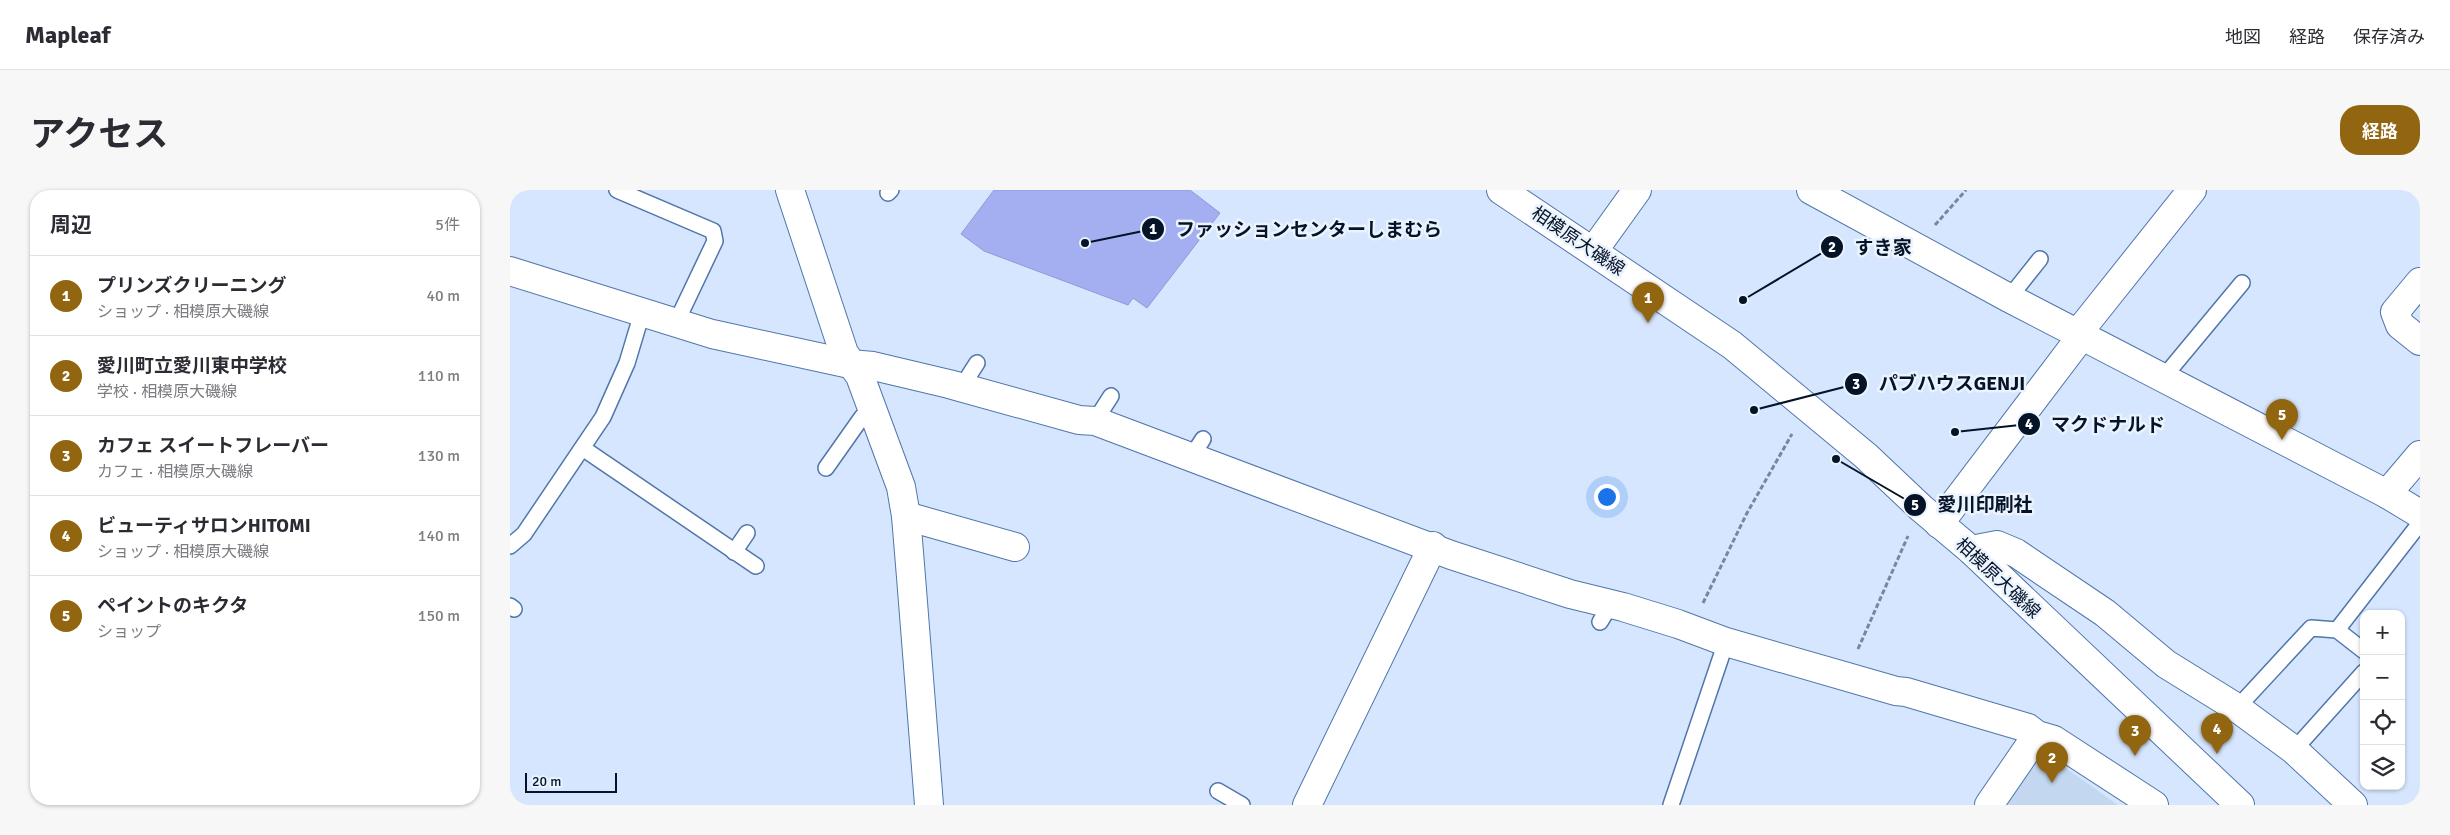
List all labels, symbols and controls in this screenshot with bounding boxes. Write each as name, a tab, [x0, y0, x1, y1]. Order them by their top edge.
text: Mapleaf	[25, 20, 110, 50]
text: 地図	[2225, 26, 2261, 48]
text: 経路	[2289, 26, 2325, 48]
text: 保存済み	[2353, 26, 2425, 48]
button: 経路	[2340, 105, 2420, 155]
text: アクセス	[30, 113, 168, 156]
street label: 相模原大磯線	[1527, 202, 1629, 280]
text: 周辺	[50, 212, 92, 238]
callout: ファッションセンターしまむら	[1141, 212, 1452, 246]
text: 5件	[435, 215, 460, 235]
text: ファッションセンターしまむら	[1176, 218, 1442, 242]
text: 1	[1149, 220, 1157, 238]
callout: すき家	[1819, 230, 1921, 264]
text: すき家	[1854, 236, 1912, 260]
text: 2	[1828, 238, 1836, 256]
text: プリンズクリーニング	[97, 274, 287, 298]
pin: 1	[1632, 282, 1664, 323]
text: 1	[62, 286, 70, 306]
text: 40 m	[426, 286, 460, 306]
text: ショップ · 相模原大磯線	[97, 302, 269, 322]
text: 愛川町立愛川東中学校	[97, 354, 287, 378]
text: 2	[62, 366, 70, 386]
text: 110 m	[418, 366, 460, 386]
callout: パブハウスGENJI	[1844, 367, 2035, 401]
text: パブハウスGENJI	[1879, 372, 2025, 396]
text: 3	[1852, 375, 1860, 393]
text: 学校 · 相模原大磯線	[97, 382, 237, 402]
pin: 5	[2266, 399, 2298, 440]
callout: マクドナルド	[2016, 407, 2175, 441]
text: マクドナルド	[2051, 413, 2165, 437]
text: 4	[2025, 415, 2033, 433]
text: カフェ スイートフレーバー	[97, 434, 329, 458]
text: 3	[62, 446, 70, 466]
text: 130 m	[418, 446, 460, 466]
text: カフェ · 相模原大磯線	[97, 462, 253, 482]
your location	[1594, 484, 1620, 510]
callout: 愛川印刷社	[1902, 488, 2042, 522]
text: 愛川印刷社	[1937, 493, 2033, 517]
text: 5	[1911, 496, 1919, 514]
text: ビューティサロンHITOMI	[97, 514, 311, 538]
text: 4	[62, 526, 70, 546]
text: 140 m	[418, 526, 460, 546]
street label: 相模原大磯線	[1951, 533, 2045, 623]
text: ショップ · 相模原大磯線	[97, 542, 269, 562]
text: ペイントのキクタ	[97, 594, 248, 618]
text: 5	[62, 606, 70, 626]
text: 150 m	[418, 606, 460, 626]
map controls	[2360, 610, 2405, 790]
button: +	[2360, 610, 2405, 655]
text: ショップ	[97, 622, 161, 642]
button: −	[2360, 655, 2405, 700]
button: locate	[2360, 700, 2405, 745]
pin: 4	[2201, 713, 2233, 754]
pin: 3	[2119, 715, 2151, 756]
pin: 2	[2036, 742, 2068, 783]
button: layers	[2360, 745, 2405, 790]
scale bar	[525, 770, 618, 793]
text: 20 m	[532, 773, 561, 790]

